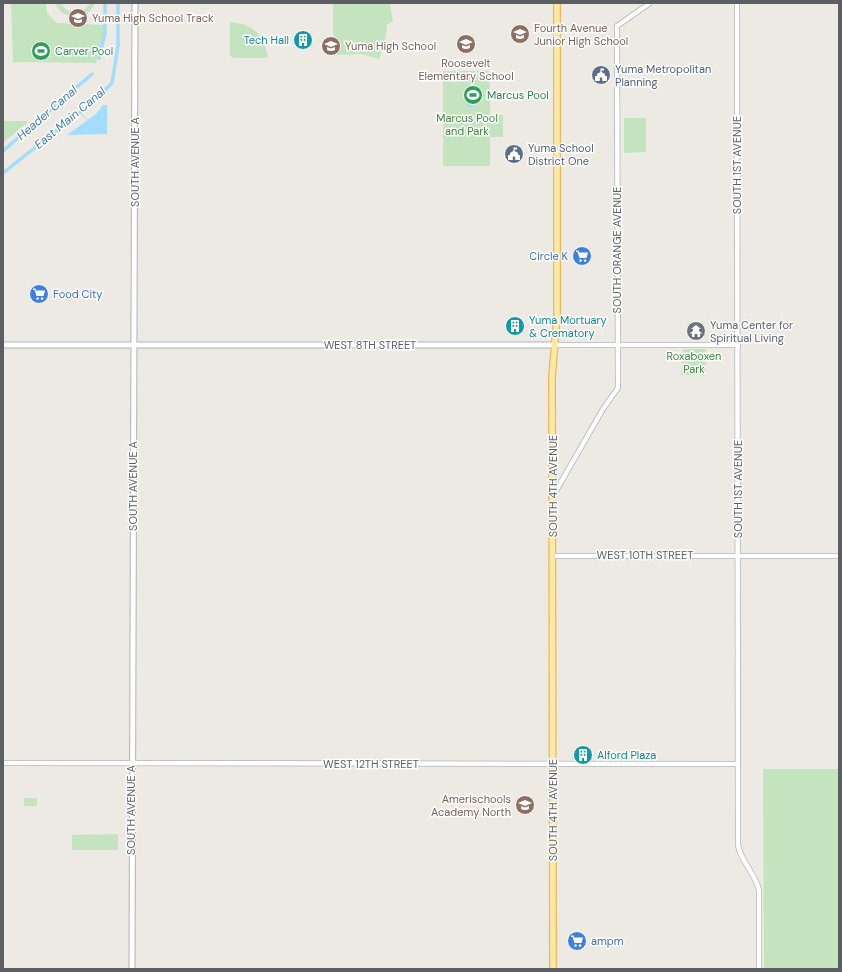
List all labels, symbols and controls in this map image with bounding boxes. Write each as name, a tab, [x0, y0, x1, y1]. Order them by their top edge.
school or university icon: Yuma High School Track	[67, 7, 89, 29]
place label: Yuma High School Track	[92, 11, 214, 25]
place label: Fourth Avenue Junior High School	[534, 21, 628, 48]
school or university icon: Fourth Avenue Junior High School	[509, 23, 531, 45]
building icon: Tech Hall	[292, 29, 314, 51]
place label: Tech Hall	[244, 33, 289, 47]
school or university icon: Roosevelt Elementary School	[455, 33, 477, 55]
school or university icon: Yuma High School	[320, 35, 342, 57]
place label: Yuma High School	[345, 39, 436, 53]
sports icon: Carver Pool	[30, 40, 52, 62]
place label: Carver Pool	[55, 44, 113, 58]
place label: Roosevelt Elementary School	[418, 56, 514, 83]
place label: Yuma Metropolitan Planning	[615, 62, 711, 89]
public building icon: Yuma Metropolitan Planning	[590, 64, 612, 86]
water label: Header Canal	[13, 82, 81, 144]
water label: East Main Canal	[31, 83, 109, 153]
sports icon: Marcus Pool	[462, 84, 484, 106]
place label: Marcus Pool	[487, 88, 549, 102]
park label: Marcus Pool and Park	[436, 111, 498, 138]
street label: SOUTH 1ST AVENUE	[730, 116, 744, 214]
street label: SOUTH AVENUE A	[128, 117, 142, 207]
place label: Yuma School District One	[528, 141, 594, 168]
public building icon: Yuma School District One	[503, 143, 525, 165]
street label: SOUTH ORANGE AVENUE	[610, 187, 624, 313]
supermarket icon: Circle K	[571, 245, 593, 267]
place label: Circle K	[529, 249, 569, 263]
supermarket icon: Food City	[28, 283, 50, 305]
place label: Food City	[53, 287, 102, 301]
place label: Yuma Mortuary & Crematory	[529, 313, 607, 340]
building icon: Yuma Mortuary & Crematory	[504, 315, 526, 337]
place label: Yuma Center for Spiritual Living	[710, 318, 793, 345]
temple icon: Yuma Center for Spiritual Living	[685, 320, 707, 342]
street label: WEST 8TH STREET	[324, 338, 416, 352]
park label: Roxaboxen Park	[667, 349, 721, 376]
street label: SOUTH 4TH AVENUE	[546, 435, 560, 537]
street label: SOUTH 1ST AVENUE	[731, 440, 745, 538]
street label: SOUTH AVENUE A	[126, 441, 140, 531]
street label: WEST 10TH STREET	[597, 548, 693, 562]
building icon: Alford Plaza	[572, 744, 594, 766]
place label: Alford Plaza	[597, 748, 656, 762]
street label: WEST 12TH STREET	[323, 757, 419, 771]
street label: SOUTH 4TH AVENUE	[546, 759, 560, 861]
street label: SOUTH AVENUE A	[124, 765, 138, 855]
place label: Amerischools Academy North	[431, 792, 511, 819]
school or university icon: Amerischools Academy North	[514, 794, 536, 816]
supermarket icon: ampm	[566, 930, 588, 952]
place label: ampm	[591, 934, 624, 948]

